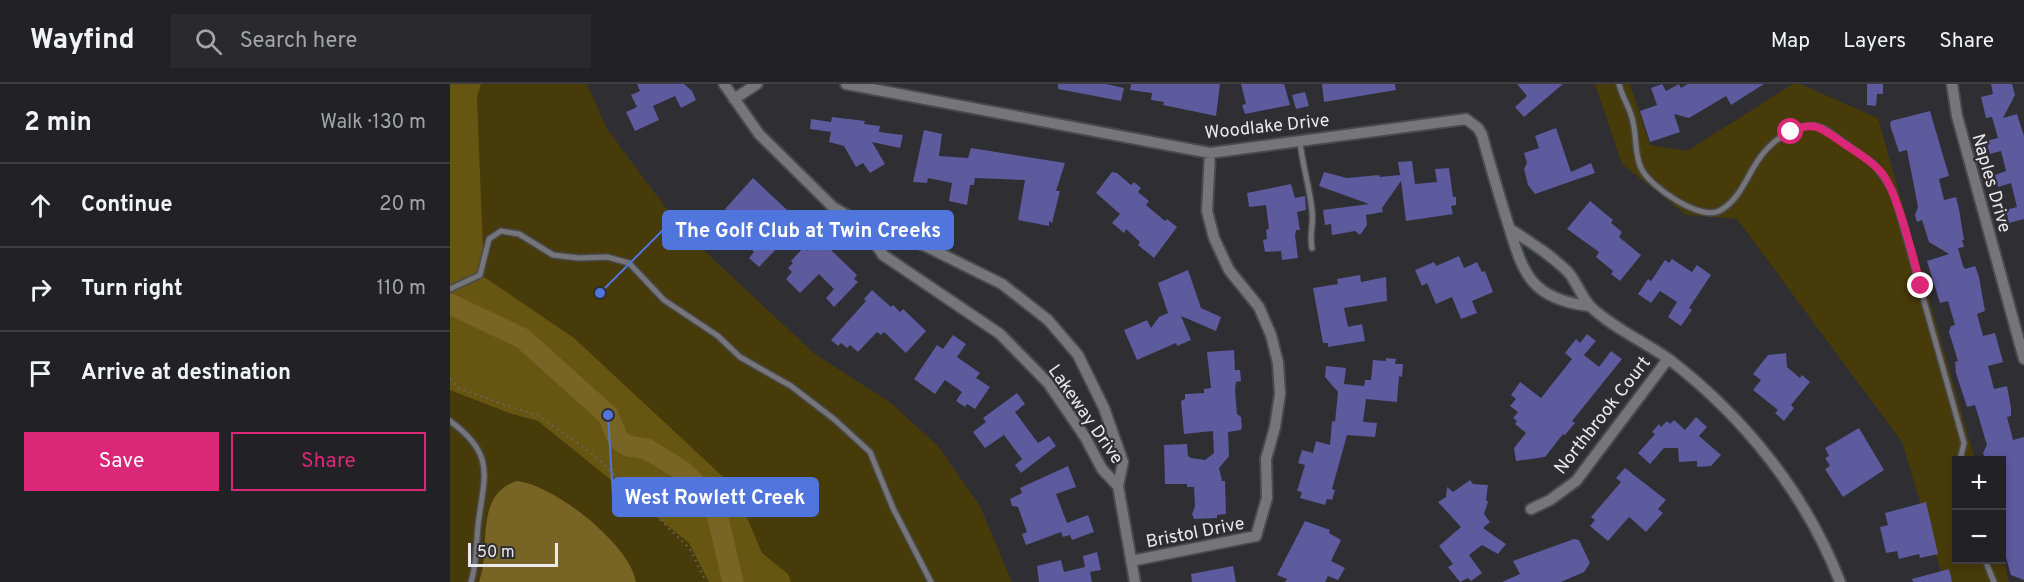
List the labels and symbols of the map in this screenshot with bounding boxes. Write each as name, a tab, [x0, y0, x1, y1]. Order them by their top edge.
street label: Woodlake Drive	[1204, 110, 1331, 145]
route start	[1777, 118, 1803, 144]
street label: Naples Drive	[1965, 131, 2016, 235]
callout: The Golf Club at Twin Creeks	[663, 211, 953, 249]
text: The Golf Club at Twin Creeks	[675, 219, 941, 245]
route end	[1907, 272, 1933, 298]
street label: Northbrook Court	[1550, 352, 1656, 480]
street label: Lakeway Drive	[1042, 361, 1128, 469]
callout: West Rowlett Creek	[613, 478, 818, 516]
text: West Rowlett Creek	[625, 486, 805, 512]
street label: Bristol Drive	[1144, 513, 1246, 554]
scale bar	[468, 540, 558, 568]

